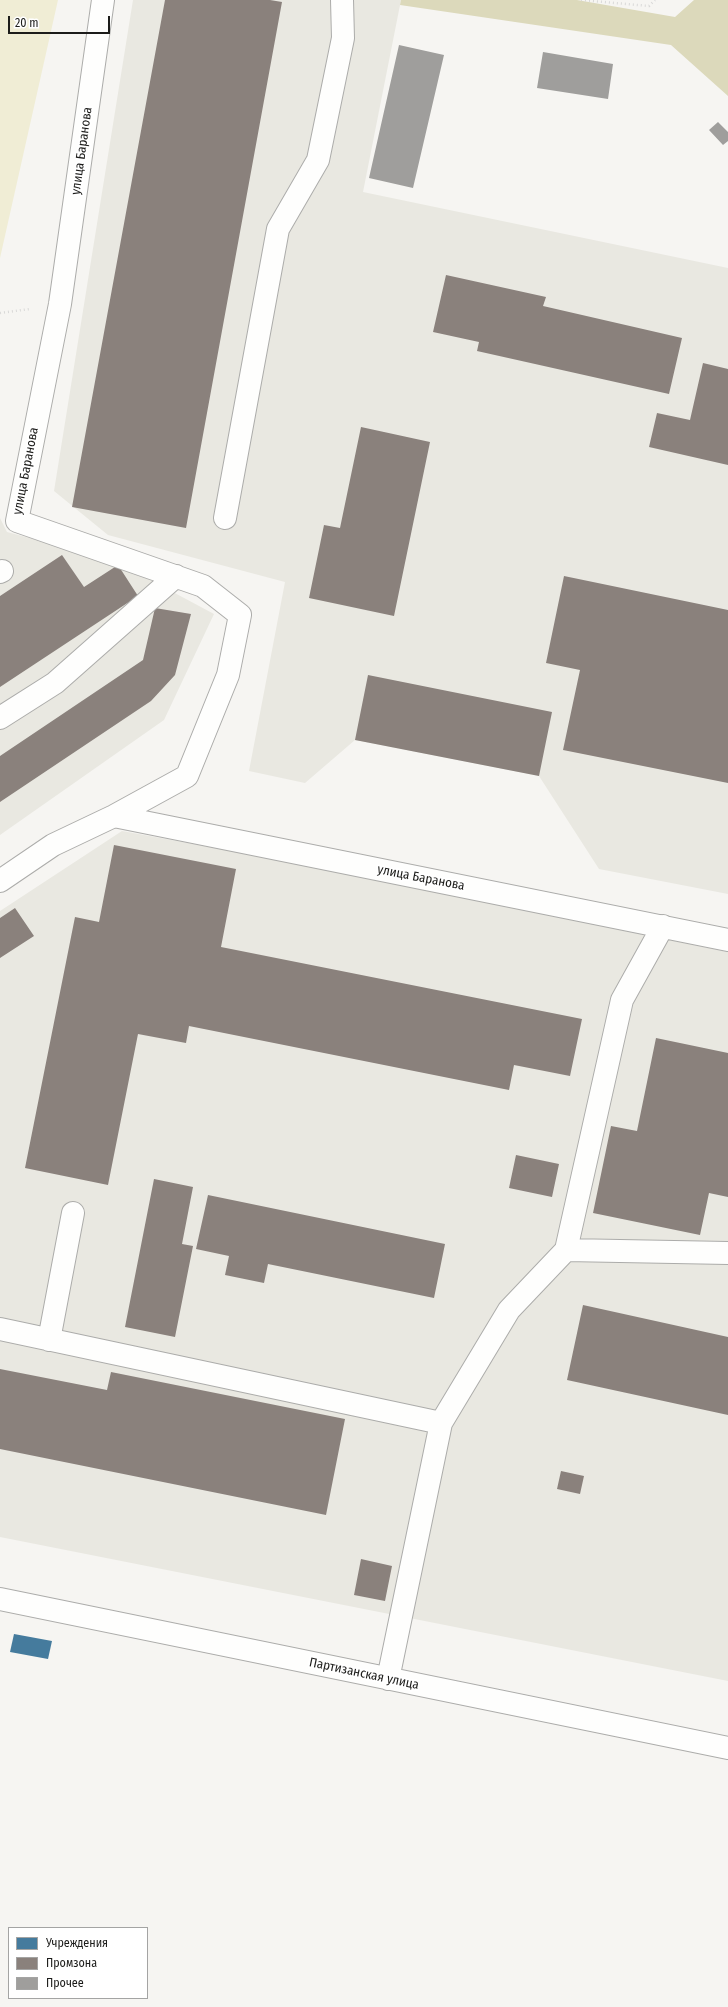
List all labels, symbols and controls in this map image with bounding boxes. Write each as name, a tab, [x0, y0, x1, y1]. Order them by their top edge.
scale bar	[10, 8, 112, 34]
text: 20 m	[15, 16, 39, 30]
street label: улица Баранова	[68, 106, 96, 196]
street label: улица Баранова	[10, 426, 42, 516]
street label: улица Баранова	[376, 862, 466, 894]
street label: Партизанская улица	[308, 1655, 420, 1693]
legend	[8, 1927, 148, 1999]
text: Учреждения	[46, 1936, 108, 1950]
text: Промзона	[46, 1956, 97, 1970]
text: Прочее	[46, 1976, 84, 1990]

